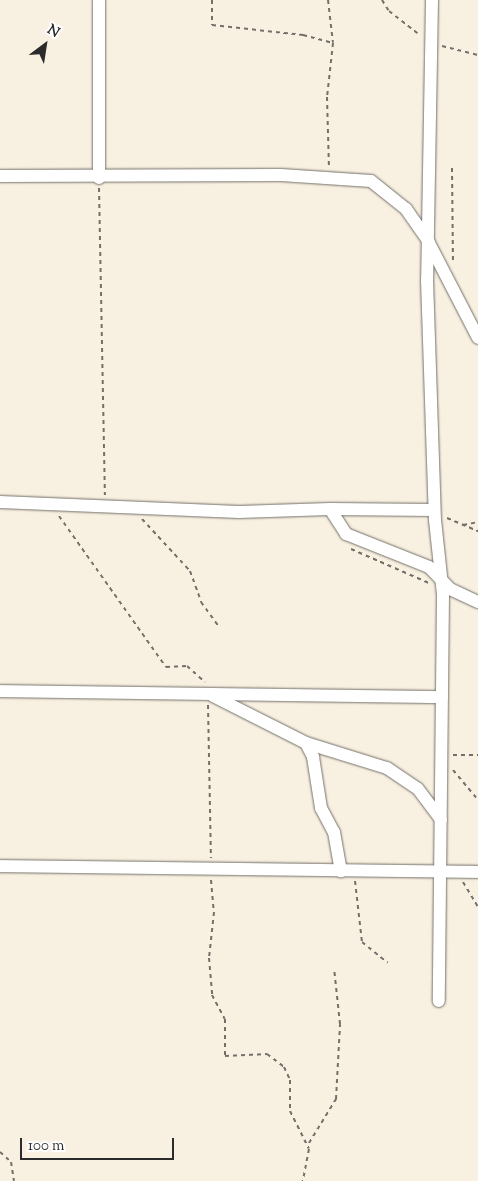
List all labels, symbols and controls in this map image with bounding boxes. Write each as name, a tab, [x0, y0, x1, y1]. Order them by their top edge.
north arrow	[20, 20, 70, 70]
text: N	[43, 21, 63, 44]
scale bar	[22, 1128, 176, 1160]
text: 100 m	[28, 1136, 64, 1157]

